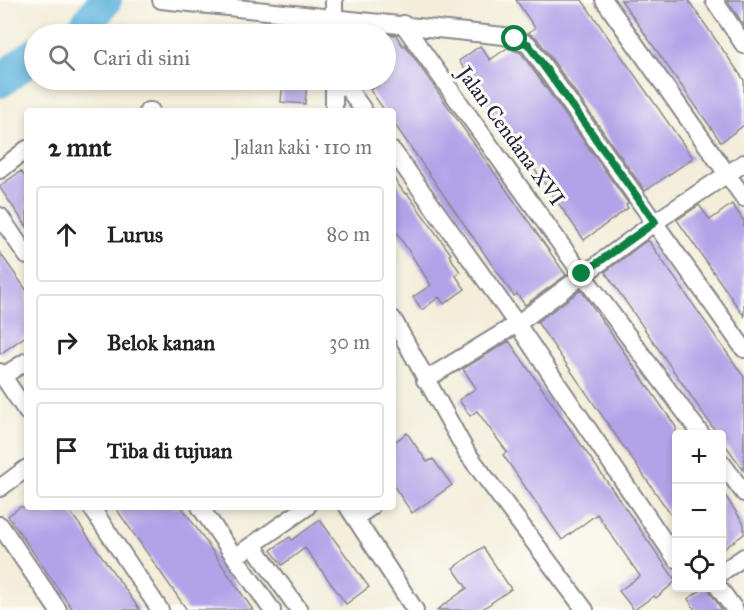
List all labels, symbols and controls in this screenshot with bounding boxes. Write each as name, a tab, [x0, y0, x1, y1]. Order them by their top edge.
search box	[24, 24, 396, 90]
route start	[501, 25, 527, 51]
icon: search	[45, 41, 78, 74]
text: Cari di sini	[93, 44, 190, 71]
street label: Jalan Cendana XVI	[451, 60, 570, 211]
text: 2 mnt	[48, 131, 111, 163]
text: Jalan kaki · 110 m	[233, 135, 372, 159]
icon: ahead	[50, 218, 83, 251]
text: Lurus	[107, 221, 163, 248]
text: 80 m	[327, 222, 370, 246]
route end	[568, 260, 594, 286]
icon: right	[50, 326, 83, 359]
text: Belok kanan	[107, 329, 215, 356]
text: 30 m	[329, 330, 370, 354]
map controls	[672, 430, 726, 592]
button: +	[672, 430, 726, 484]
icon: arrive	[50, 434, 83, 467]
text: Tiba di tujuan	[107, 437, 232, 464]
button: −	[672, 484, 726, 538]
button: locate	[672, 538, 726, 592]

